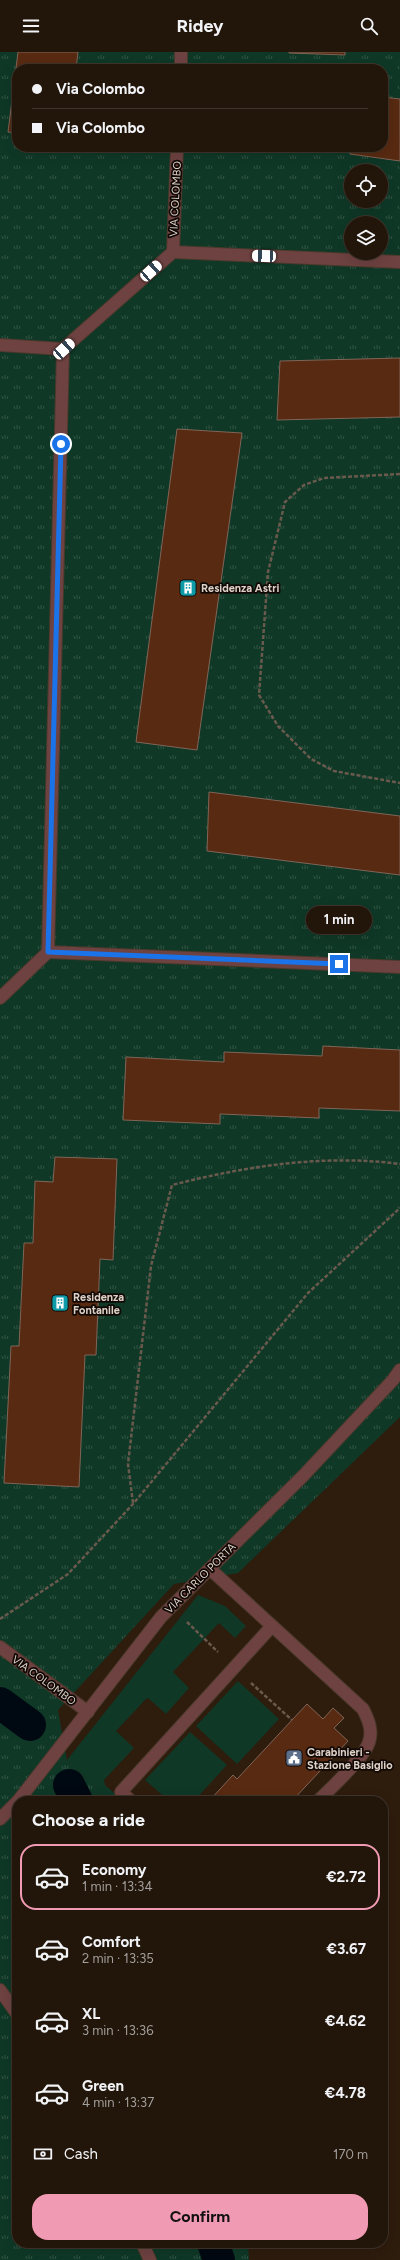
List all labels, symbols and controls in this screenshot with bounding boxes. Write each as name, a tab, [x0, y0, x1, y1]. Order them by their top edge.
icon: menu	[20, 15, 42, 37]
text: Ridey	[177, 15, 223, 37]
icon: search	[358, 15, 380, 37]
text: Via Colombo	[56, 80, 145, 98]
text: Via Colombo	[56, 119, 145, 137]
street label: VIA COLOMBO	[167, 160, 184, 237]
map controls	[344, 164, 388, 260]
button: locate	[344, 164, 388, 208]
button: layers	[344, 216, 388, 260]
car	[252, 250, 276, 262]
car	[138, 259, 164, 283]
car	[51, 337, 77, 361]
route start	[52, 435, 70, 453]
building icon: Residenza Astri	[178, 578, 198, 598]
place label: Residenza Astri	[201, 582, 279, 595]
callout: 1 min	[306, 906, 372, 934]
text: 1 min	[324, 912, 354, 927]
route end	[330, 955, 348, 973]
place label: Residenza Fontanile	[73, 1291, 124, 1317]
building icon: Residenza Fontanile	[50, 1293, 70, 1313]
street label: VIA CARLO PORTA	[162, 1540, 239, 1616]
street label: VIA COLOMBO	[9, 1653, 79, 1708]
place label: Carabinieri - Stazione Basiglio	[307, 1746, 393, 1772]
public building icon: Carabinieri - Stazione Basiglio	[284, 1748, 304, 1768]
text: Choose a ride	[32, 1809, 145, 1831]
icon: car	[34, 1859, 70, 1895]
text: Economy	[82, 1861, 147, 1879]
text: €2.72	[326, 1868, 366, 1886]
text: 1 min · 13:34	[82, 1879, 153, 1894]
icon: car	[34, 1931, 70, 1967]
text: Comfort	[82, 1933, 141, 1951]
text: €3.67	[326, 1940, 366, 1958]
text: 2 min · 13:35	[82, 1951, 154, 1966]
icon: car	[34, 2003, 70, 2039]
text: XL	[82, 2005, 100, 2023]
text: €4.62	[325, 2012, 366, 2030]
text: 3 min · 13:36	[82, 2023, 154, 2038]
icon: car	[34, 2075, 70, 2111]
text: Green	[82, 2077, 124, 2095]
text: €4.78	[325, 2084, 366, 2102]
text: 4 min · 13:37	[82, 2095, 154, 2110]
icon: cash	[32, 2143, 54, 2165]
text: Cash	[64, 2145, 98, 2163]
text: 170 m	[333, 2147, 368, 2162]
button: Confirm	[32, 2194, 368, 2240]

